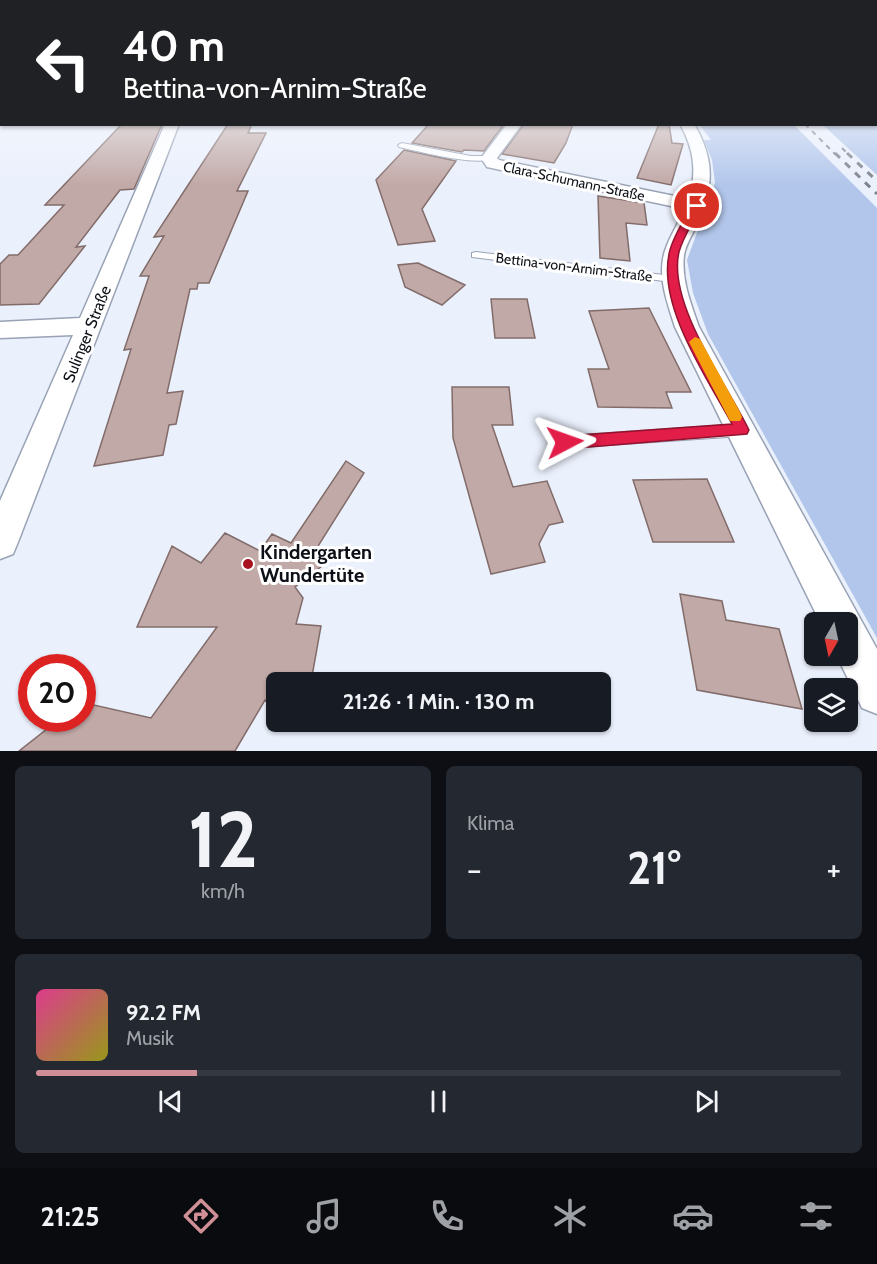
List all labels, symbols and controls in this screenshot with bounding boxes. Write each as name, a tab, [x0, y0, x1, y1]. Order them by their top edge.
text: 40 m	[123, 20, 225, 72]
icon: left	[24, 24, 102, 102]
text: Bettina-von-Arnim-Straße	[123, 72, 427, 105]
street label: Clara-Schumann-Straße	[502, 157, 646, 205]
pin	[671, 180, 722, 231]
icon: arrive	[680, 189, 713, 222]
street label: Bettina-von-Arnim-Straße	[495, 248, 653, 286]
street label: Sulinger Straße	[59, 283, 115, 385]
position arrow	[533, 410, 597, 474]
place label: Kindergarten Wundertüte	[260, 540, 372, 587]
marker: Kindergarten Wundertüte	[241, 557, 255, 571]
north arrow	[804, 612, 858, 666]
map controls	[804, 612, 858, 732]
speed limit sign: 20	[18, 654, 96, 732]
button: layers	[804, 678, 858, 732]
text: 21:26 · 1 Min. · 130 m	[343, 688, 534, 715]
text: 12	[188, 792, 258, 887]
text: Klima	[467, 811, 514, 835]
text: 21°	[627, 841, 681, 895]
text: −	[467, 849, 482, 889]
text: +	[826, 849, 841, 889]
text: km/h	[201, 879, 245, 903]
text: 92.2 FM	[126, 999, 201, 1026]
text: Musik	[126, 1026, 174, 1050]
icon: previous	[154, 1085, 187, 1118]
icon: pause	[422, 1085, 455, 1118]
icon: next	[690, 1085, 723, 1118]
icon: directions	[180, 1195, 222, 1237]
icon: music	[303, 1195, 345, 1237]
icon: phone	[426, 1195, 468, 1237]
icon: climate	[549, 1195, 591, 1237]
icon: car	[672, 1195, 714, 1237]
icon: filters	[795, 1195, 837, 1237]
text: 21:25	[40, 1200, 99, 1233]

